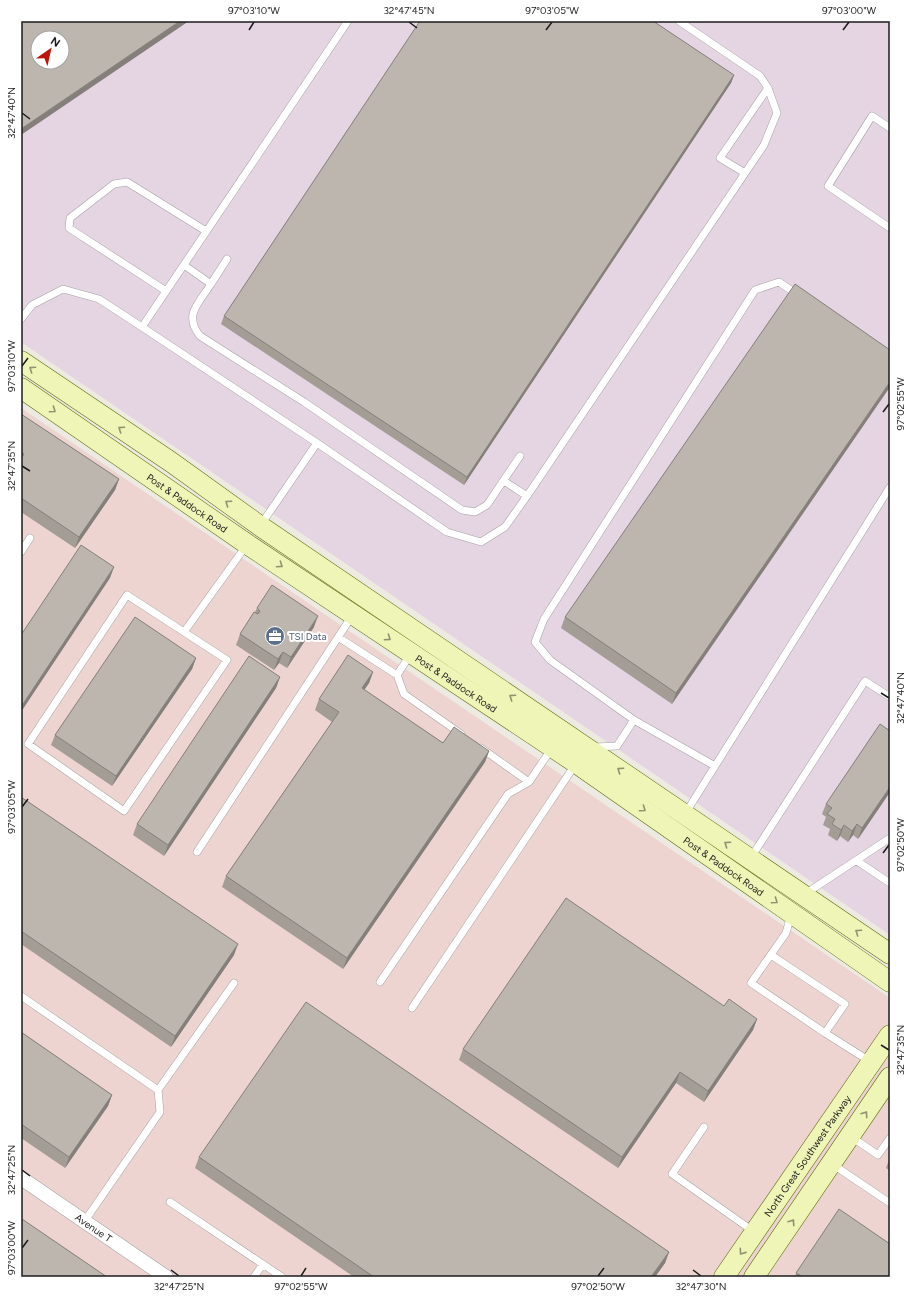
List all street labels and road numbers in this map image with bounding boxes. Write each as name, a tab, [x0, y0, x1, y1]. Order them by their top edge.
street label: Post & Paddock Road	[144, 471, 230, 536]
street label: Post & Paddock Road	[413, 652, 499, 716]
street label: Post & Paddock Road	[681, 834, 767, 899]
street label: North Great Southwest Parkway	[761, 1092, 854, 1219]
street label: Avenue T	[72, 1211, 115, 1245]

